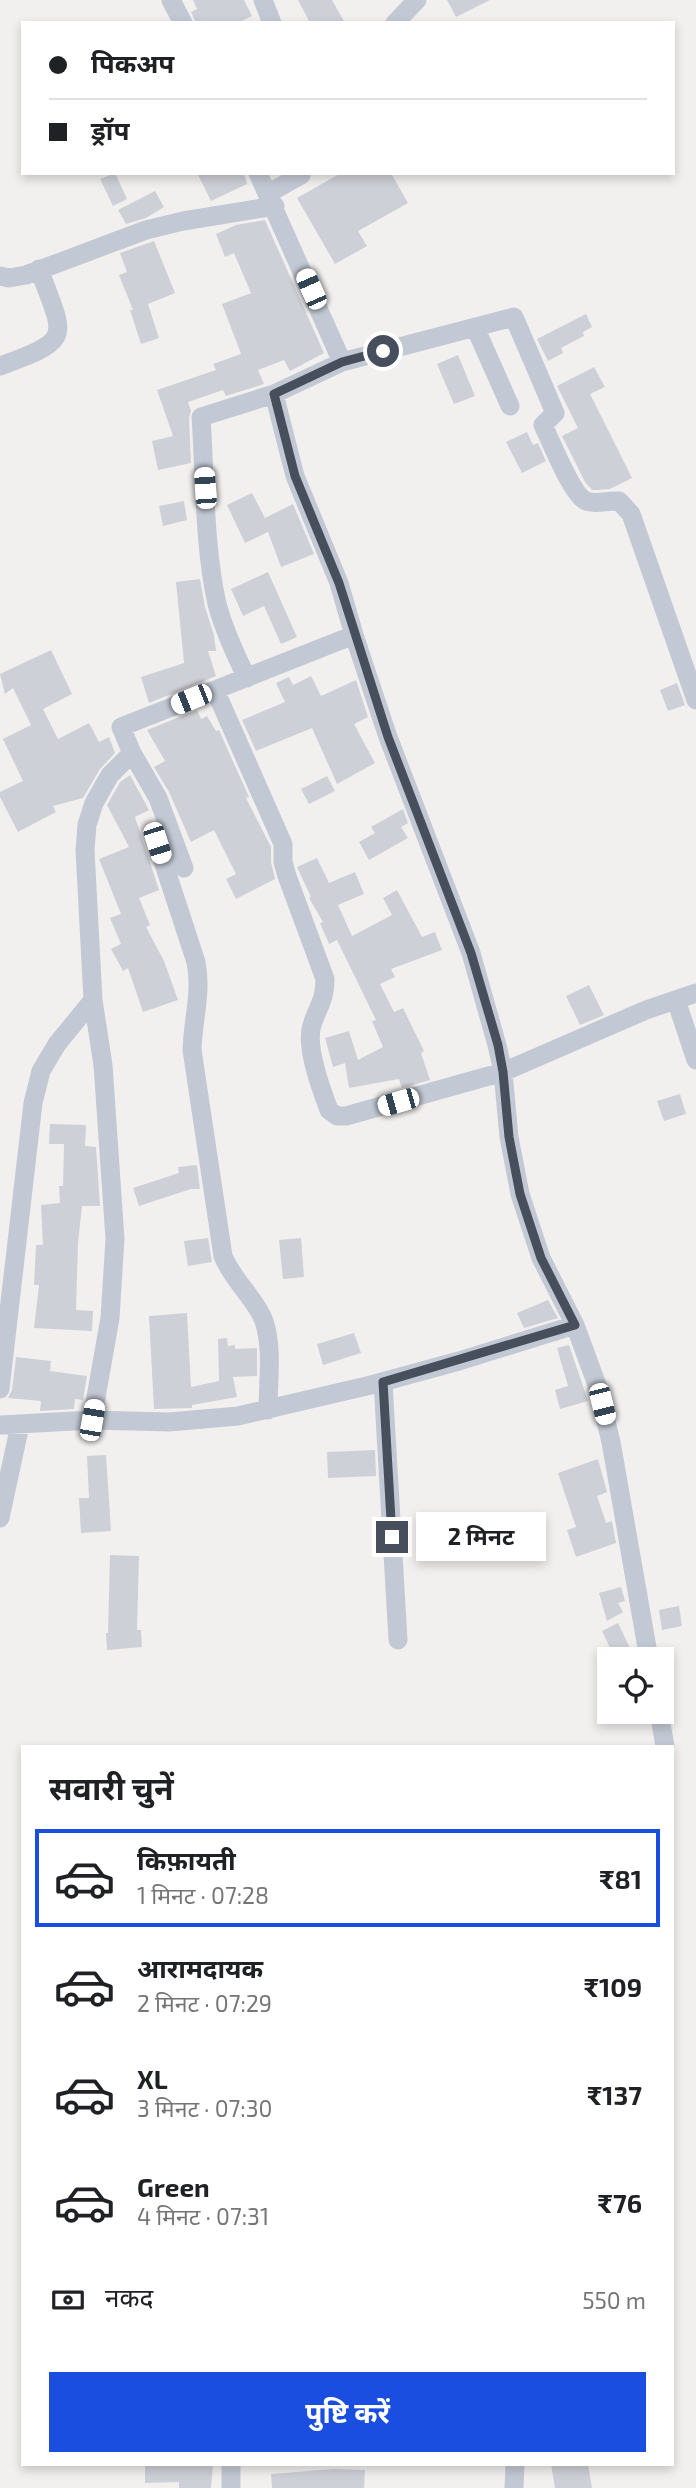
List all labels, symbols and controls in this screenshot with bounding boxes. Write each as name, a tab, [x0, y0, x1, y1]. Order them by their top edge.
text: पिकअप	[91, 47, 174, 78]
text: ड्रॉप	[91, 114, 129, 145]
car	[293, 266, 330, 312]
route start	[367, 335, 399, 367]
car	[194, 466, 217, 510]
car	[168, 681, 215, 717]
car	[141, 820, 174, 866]
car	[375, 1086, 422, 1118]
car	[587, 1381, 618, 1427]
car	[79, 1397, 106, 1443]
callout: 2 मिनट	[416, 1512, 546, 1562]
route end	[376, 1521, 408, 1553]
text: 2 मिनट	[448, 1522, 514, 1550]
map controls	[597, 1647, 674, 1724]
button: locate	[597, 1647, 674, 1724]
text: सवारी चुनें	[49, 1768, 174, 1806]
text: किफ़ायती	[137, 1844, 236, 1875]
icon: car	[53, 1847, 116, 1910]
text: ₹81	[599, 1863, 642, 1894]
text: 1 मिनट · 07:28	[137, 1881, 269, 1909]
text: आरामदायक	[137, 1952, 263, 1983]
icon: car	[53, 1955, 116, 2018]
text: ₹109	[584, 1971, 642, 2002]
text: 2 मिनट · 07:29	[137, 1989, 272, 2017]
icon: car	[53, 2063, 116, 2126]
text: XL	[137, 2063, 168, 2094]
text: ₹137	[587, 2079, 642, 2110]
text: 3 मिनट · 07:30	[137, 2094, 272, 2122]
icon: car	[53, 2171, 116, 2234]
text: Green	[137, 2171, 210, 2202]
text: ₹76	[598, 2187, 642, 2218]
text: 4 मिनट · 07:31	[137, 2202, 269, 2230]
icon: cash	[49, 2281, 87, 2319]
text: नकद	[105, 2281, 153, 2312]
text: 550 m	[582, 2286, 646, 2314]
button: पुष्टि करें	[49, 2372, 646, 2452]

